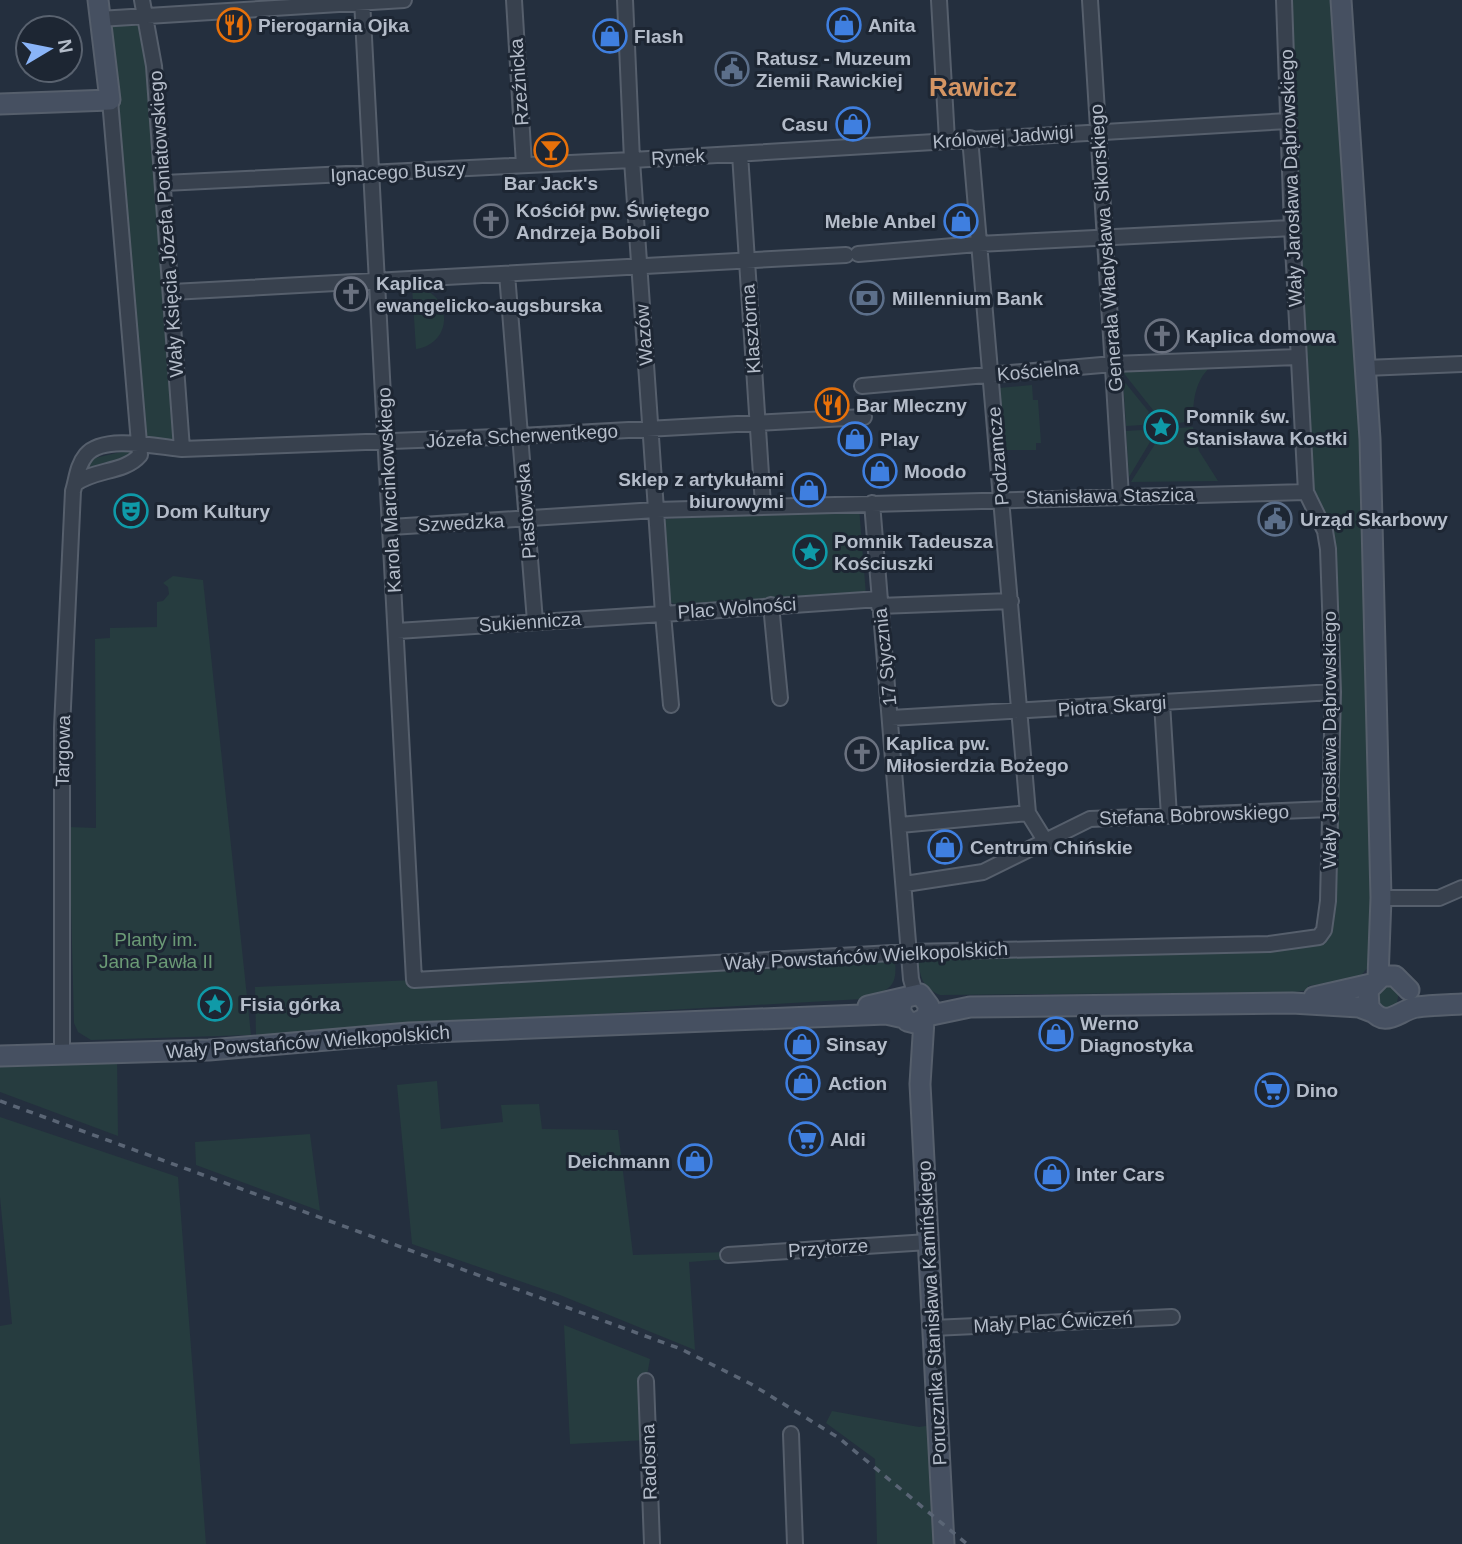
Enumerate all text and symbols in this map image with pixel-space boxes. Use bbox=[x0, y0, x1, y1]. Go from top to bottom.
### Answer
restaurant icon: Pierogarnia Ojka bbox=[215, 6, 253, 44]
shop icon: Anita bbox=[825, 6, 863, 44]
north arrow bbox=[14, 14, 84, 84]
place label: Pierogarnia Ojka bbox=[258, 15, 409, 36]
place label: Anita bbox=[868, 15, 916, 36]
shop icon: Flash bbox=[591, 17, 629, 55]
place label: Flash bbox=[634, 26, 684, 47]
street label: Rzeźnicka bbox=[505, 37, 533, 126]
text: N bbox=[54, 38, 77, 55]
place label: Ratusz - Muzeum Ziemii Rawickiej bbox=[756, 48, 911, 91]
street label: Wały Jarosława Dąbrowskiego bbox=[1276, 49, 1306, 307]
public building icon: Ratusz - Muzeum Ziemii Rawickiej bbox=[713, 50, 751, 88]
street label: Wały Księcia Józefa Poniatowskiego bbox=[145, 70, 187, 378]
district label: Rawicz bbox=[929, 72, 1017, 102]
street label: Generała Władysława Sikorskiego bbox=[1085, 103, 1127, 393]
shop icon: Casu bbox=[834, 105, 872, 143]
place label: Casu bbox=[782, 114, 828, 135]
street label: Królowej Jadwigi bbox=[932, 122, 1074, 152]
bar icon: Bar Jack's bbox=[532, 131, 570, 169]
street label: Rynek bbox=[651, 145, 706, 169]
street label: Ignacego Buszy bbox=[330, 158, 467, 186]
place label: Bar Jack's bbox=[504, 173, 598, 194]
place label: Kościół pw. Świętego Andrzeja Boboli bbox=[516, 200, 710, 243]
church icon: Kościół pw. Świętego Andrzeja Boboli bbox=[472, 202, 510, 240]
shop icon: Meble Anbel bbox=[942, 202, 980, 240]
place label: Meble Anbel bbox=[825, 211, 936, 232]
place label: Kaplica ewangelicko-augsburska bbox=[376, 273, 602, 316]
church icon: Kaplica ewangelicko-augsburska bbox=[332, 275, 370, 313]
bank icon: Millennium Bank bbox=[848, 279, 886, 317]
street label: Klasztorna bbox=[737, 283, 765, 375]
place label: Millennium Bank bbox=[892, 288, 1043, 309]
street label: Wazów bbox=[631, 303, 657, 366]
church icon: Kaplica domowa bbox=[1143, 317, 1181, 355]
place label: Kaplica domowa bbox=[1186, 326, 1336, 347]
street label: Kościelna bbox=[996, 357, 1080, 385]
restaurant icon: Bar Mleczny bbox=[813, 386, 851, 424]
street label: Karola Marcinkowskiego bbox=[373, 387, 405, 593]
place label: Bar Mleczny bbox=[856, 395, 967, 416]
street label: Podzamcze bbox=[983, 406, 1013, 506]
place label: Pomnik św. Stanisława Kostki bbox=[1186, 406, 1348, 449]
place icon: Pomnik św. Stanisława Kostki bbox=[1142, 408, 1180, 446]
street label: Józefa Scherwentkego bbox=[425, 420, 619, 452]
shop icon: Play bbox=[836, 420, 874, 458]
place label: Play bbox=[880, 429, 920, 450]
shop icon: Moodo bbox=[861, 452, 899, 490]
place label: Moodo bbox=[904, 461, 966, 482]
street label: Piastowska bbox=[512, 462, 540, 560]
place label: Sklep z artykułami biurowymi bbox=[618, 469, 784, 512]
shop icon: Sklep z artykułami biurowymi bbox=[790, 471, 828, 509]
street label: Stanisława Staszica bbox=[1025, 484, 1195, 508]
theatre icon: Dom Kultury bbox=[112, 492, 150, 530]
public building icon: Urząd Skarbowy bbox=[1256, 500, 1294, 538]
place label: Dom Kultury bbox=[156, 501, 270, 522]
place label: Urząd Skarbowy bbox=[1300, 509, 1448, 530]
street label: Szwedzka bbox=[417, 510, 505, 536]
place label: Pomnik Tadeusza Kościuszki bbox=[834, 531, 994, 574]
place icon: Pomnik Tadeusza Kościuszki bbox=[791, 533, 829, 571]
street label: Plac Wolności bbox=[677, 593, 797, 623]
street label: 17 Stycznia bbox=[869, 607, 901, 707]
street label: Sukiennicza bbox=[478, 608, 582, 636]
street label: Wały Jarosława Dąbrowskiego bbox=[1319, 611, 1340, 869]
street label: Piotra Skargi bbox=[1057, 692, 1167, 720]
street label: Targowa bbox=[52, 714, 74, 787]
place label: Kaplica pw. Miłosierdzia Bożego bbox=[886, 733, 1069, 776]
church icon: Kaplica pw. Miłosierdzia Bożego bbox=[843, 735, 881, 773]
street label: Stefana Bobrowskiego bbox=[1099, 801, 1289, 829]
shop icon: Centrum Chińskie bbox=[926, 828, 964, 866]
place label: Centrum Chińskie bbox=[970, 837, 1133, 858]
park label: Planty im. Jana Pawła II bbox=[99, 929, 213, 972]
street label: Wały Powstańców Wielkopolskich bbox=[723, 938, 1009, 974]
place icon: Fisia górka bbox=[196, 985, 234, 1023]
place label: Fisia górka bbox=[240, 994, 341, 1015]
place label: Werno Diagnostyka bbox=[1080, 1013, 1193, 1056]
shop icon: Werno Diagnostyka bbox=[1037, 1015, 1075, 1053]
street label: Wały Powstańców Wielkopolskich bbox=[165, 1022, 451, 1062]
shop icon: Sinsay bbox=[783, 1025, 821, 1063]
place label: Sinsay bbox=[826, 1034, 888, 1055]
shop icon: Action bbox=[784, 1064, 822, 1102]
supermarket icon: Dino bbox=[1253, 1071, 1291, 1109]
place label: Action bbox=[828, 1073, 887, 1094]
place label: Dino bbox=[1296, 1080, 1338, 1101]
supermarket icon: Aldi bbox=[787, 1120, 825, 1158]
place label: Aldi bbox=[830, 1129, 866, 1150]
shop icon: Deichmann bbox=[676, 1142, 714, 1180]
place label: Deichmann bbox=[568, 1151, 670, 1172]
shop icon: Inter Cars bbox=[1033, 1155, 1071, 1193]
street label: Porucznika Stanisława Kamińskiego bbox=[914, 1160, 950, 1466]
place label: Inter Cars bbox=[1076, 1164, 1165, 1185]
street label: Przytorze bbox=[787, 1235, 869, 1261]
street label: Mały Plac Ćwiczeń bbox=[973, 1307, 1133, 1337]
street label: Radosna bbox=[637, 1423, 661, 1500]

